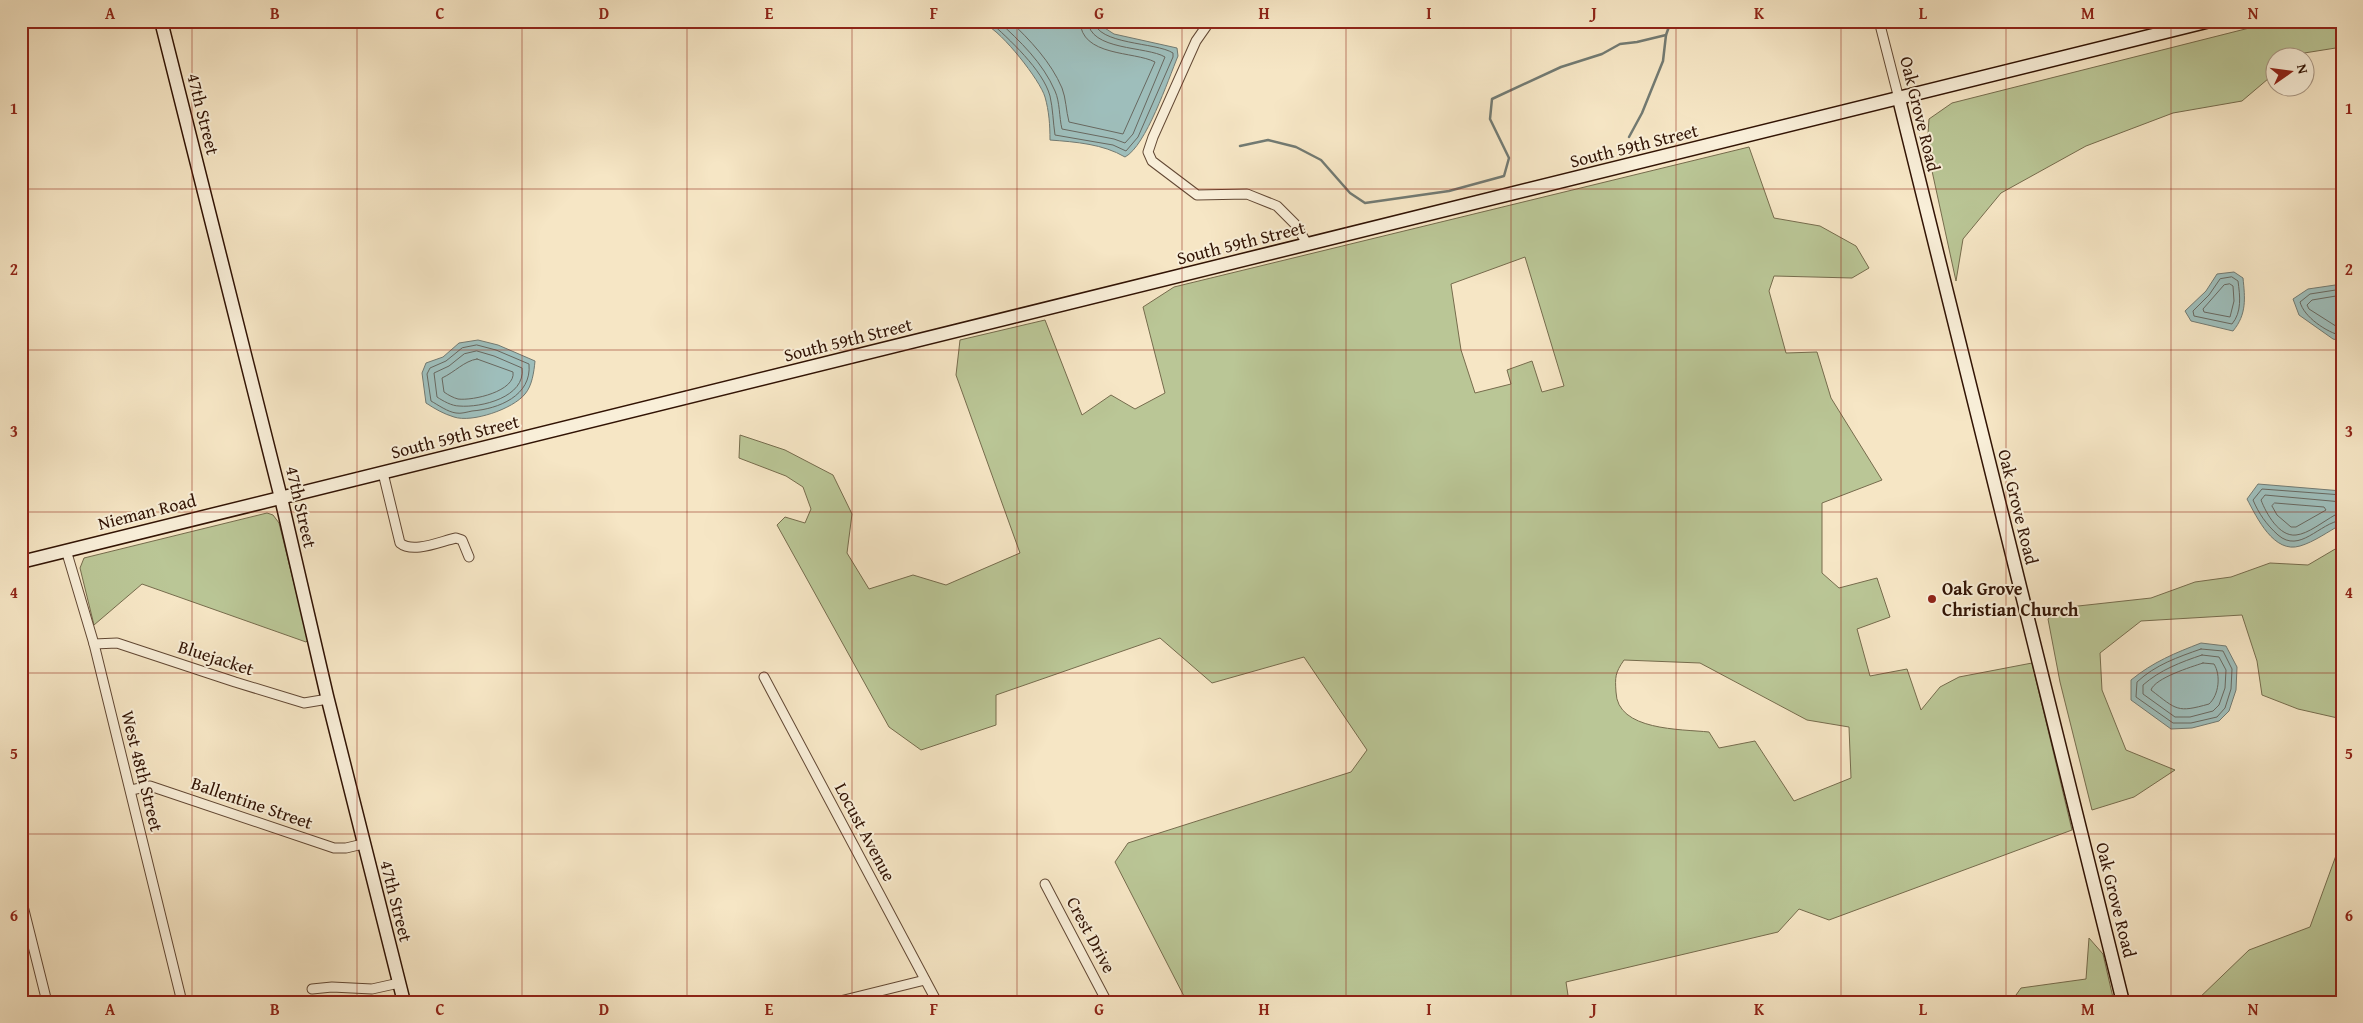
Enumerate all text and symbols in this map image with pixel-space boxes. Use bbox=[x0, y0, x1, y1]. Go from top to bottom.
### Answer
text: A bbox=[105, 1, 116, 25]
text: B bbox=[270, 1, 280, 25]
text: C bbox=[435, 1, 445, 25]
text: D bbox=[599, 1, 609, 25]
text: E bbox=[765, 1, 774, 25]
text: F bbox=[930, 1, 938, 25]
text: G bbox=[1094, 1, 1104, 25]
text: H bbox=[1258, 1, 1270, 25]
text: I bbox=[1426, 1, 1432, 25]
text: J bbox=[1588, 1, 1597, 25]
text: K bbox=[1754, 1, 1765, 25]
text: L bbox=[1919, 1, 1928, 25]
text: M bbox=[2081, 1, 2095, 25]
text: N bbox=[2248, 1, 2259, 25]
north arrow bbox=[2266, 48, 2316, 98]
street label: Oak Grove Road bbox=[1893, 53, 1948, 175]
text: N bbox=[2292, 62, 2314, 76]
street label: 47th Street bbox=[180, 70, 227, 158]
text: 1 bbox=[10, 96, 18, 120]
text: 1 bbox=[2345, 96, 2353, 120]
street label: South 59th Street bbox=[1567, 116, 1702, 175]
street label: South 59th Street bbox=[1174, 213, 1309, 272]
text: 2 bbox=[10, 257, 18, 281]
text: 2 bbox=[2345, 257, 2353, 281]
street label: South 59th Street bbox=[781, 310, 916, 369]
street label: South 59th Street bbox=[388, 407, 523, 466]
text: 3 bbox=[10, 419, 18, 443]
text: 3 bbox=[2345, 419, 2353, 443]
street label: Oak Grove Road bbox=[1991, 446, 2046, 568]
street label: 47th Street bbox=[279, 463, 324, 551]
street label: Nieman Road bbox=[95, 486, 199, 537]
place label: Oak Grove Christian Church bbox=[1942, 575, 2079, 623]
text: 4 bbox=[10, 580, 18, 604]
text: 4 bbox=[2345, 580, 2353, 604]
marker: Oak Grove Christian Church bbox=[1926, 593, 1938, 605]
street label: Bluejacket bbox=[175, 633, 258, 683]
street label: West 48th Street bbox=[114, 708, 171, 835]
text: 5 bbox=[10, 741, 18, 765]
text: 5 bbox=[2345, 741, 2353, 765]
street label: Ballentine Street bbox=[188, 769, 317, 836]
street label: Locust Avenue bbox=[828, 778, 903, 886]
street label: Oak Grove Road bbox=[2089, 839, 2144, 961]
street label: 47th Street bbox=[373, 857, 420, 945]
street label: Crest Drive bbox=[1060, 892, 1123, 978]
text: 6 bbox=[10, 903, 18, 927]
text: 6 bbox=[2345, 903, 2353, 927]
text: A bbox=[105, 997, 116, 1021]
text: B bbox=[270, 997, 280, 1021]
text: C bbox=[435, 997, 445, 1021]
text: D bbox=[599, 997, 609, 1021]
text: E bbox=[765, 997, 774, 1021]
text: F bbox=[930, 997, 938, 1021]
text: G bbox=[1094, 997, 1104, 1021]
text: H bbox=[1258, 997, 1270, 1021]
text: I bbox=[1426, 997, 1432, 1021]
text: J bbox=[1588, 997, 1597, 1021]
text: K bbox=[1754, 997, 1765, 1021]
text: L bbox=[1919, 997, 1928, 1021]
text: M bbox=[2081, 997, 2095, 1021]
text: N bbox=[2248, 997, 2259, 1021]

